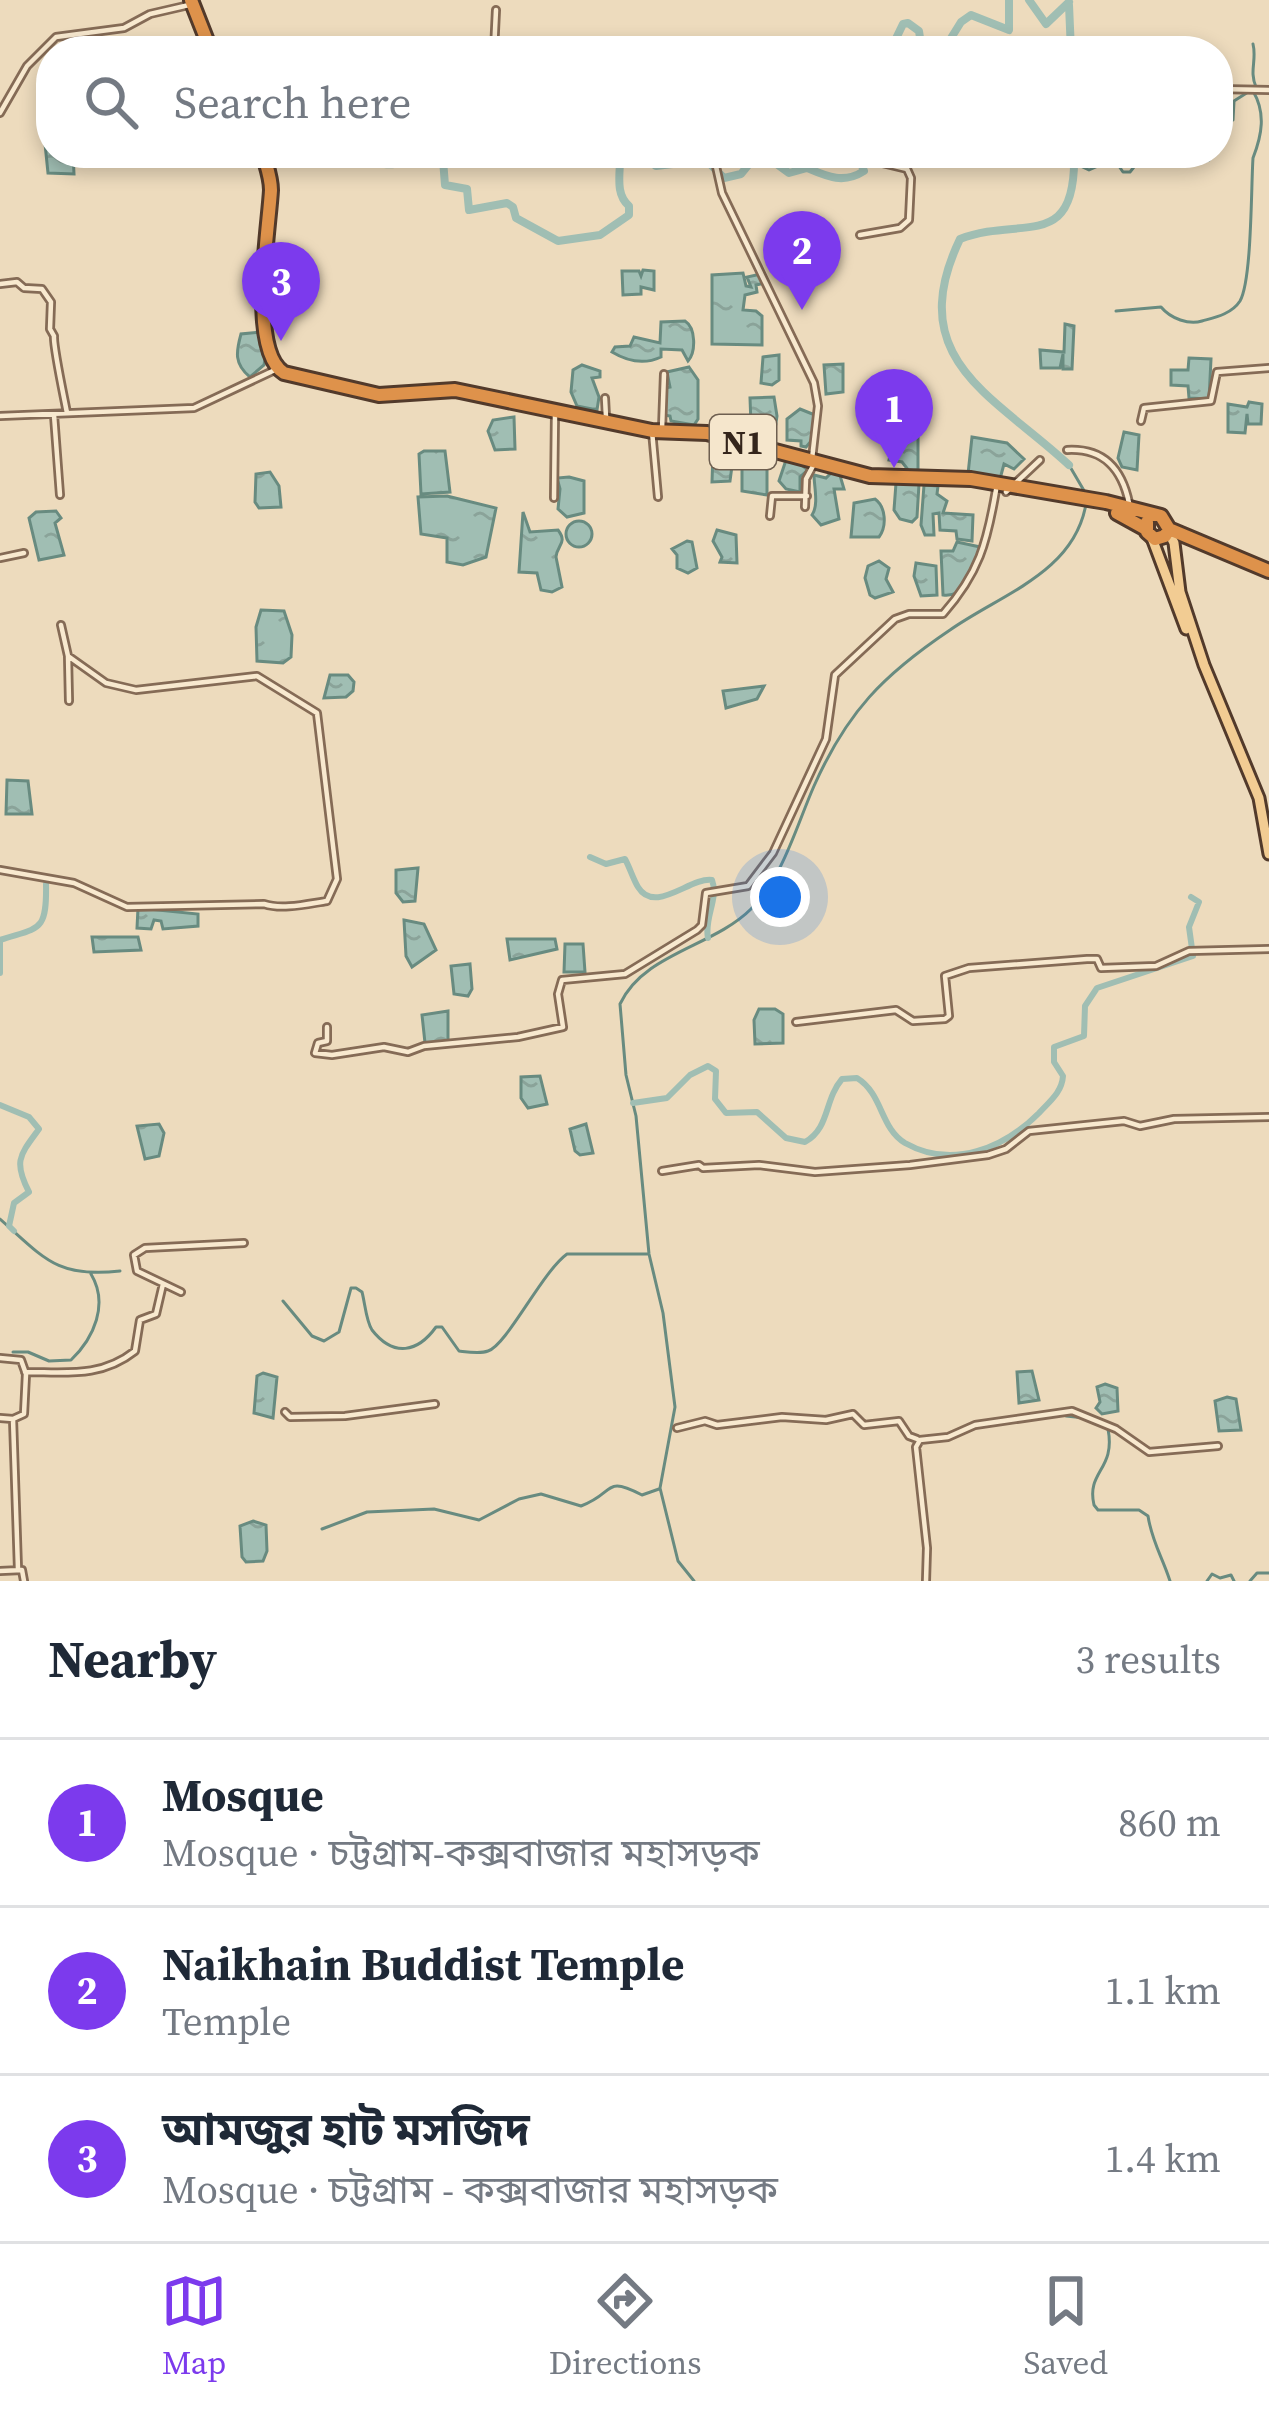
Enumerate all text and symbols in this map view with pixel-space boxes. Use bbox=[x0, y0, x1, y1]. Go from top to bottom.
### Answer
search box bbox=[36, 36, 1233, 168]
icon: search bbox=[78, 69, 144, 135]
text: Search here bbox=[174, 71, 411, 133]
pin: 2 bbox=[763, 211, 841, 310]
pin: 3 bbox=[242, 242, 320, 341]
pin: 1 bbox=[855, 369, 933, 468]
road number: N1 bbox=[710, 415, 776, 469]
your location bbox=[750, 867, 810, 927]
text: Nearby bbox=[48, 1624, 217, 1694]
text: 3 results bbox=[1076, 1633, 1221, 1686]
text: Mosque bbox=[162, 1764, 324, 1826]
text: 1 bbox=[76, 1796, 98, 1849]
text: 860 m bbox=[1118, 1796, 1221, 1849]
text: Mosque · চট্টগ্রাম-কক্সবাজার মহাসড়ক bbox=[162, 1826, 760, 1879]
text: Naikhain Buddist Temple bbox=[162, 1933, 684, 1995]
text: 2 bbox=[76, 1964, 98, 2017]
text: 1.1 km bbox=[1105, 1964, 1221, 2017]
text: Temple bbox=[162, 1995, 291, 2048]
text: আমজুর হাট মসজিদ bbox=[162, 2098, 530, 2160]
text: 3 bbox=[76, 2132, 98, 2185]
text: 1.4 km bbox=[1105, 2132, 1221, 2185]
text: Mosque · চট্টগ্রাম - কক্সবাজার মহাসড়ক bbox=[162, 2163, 778, 2216]
tab: Map bbox=[161, 2268, 227, 2385]
tab: Directions bbox=[549, 2268, 702, 2385]
tab: Saved bbox=[1023, 2268, 1108, 2385]

